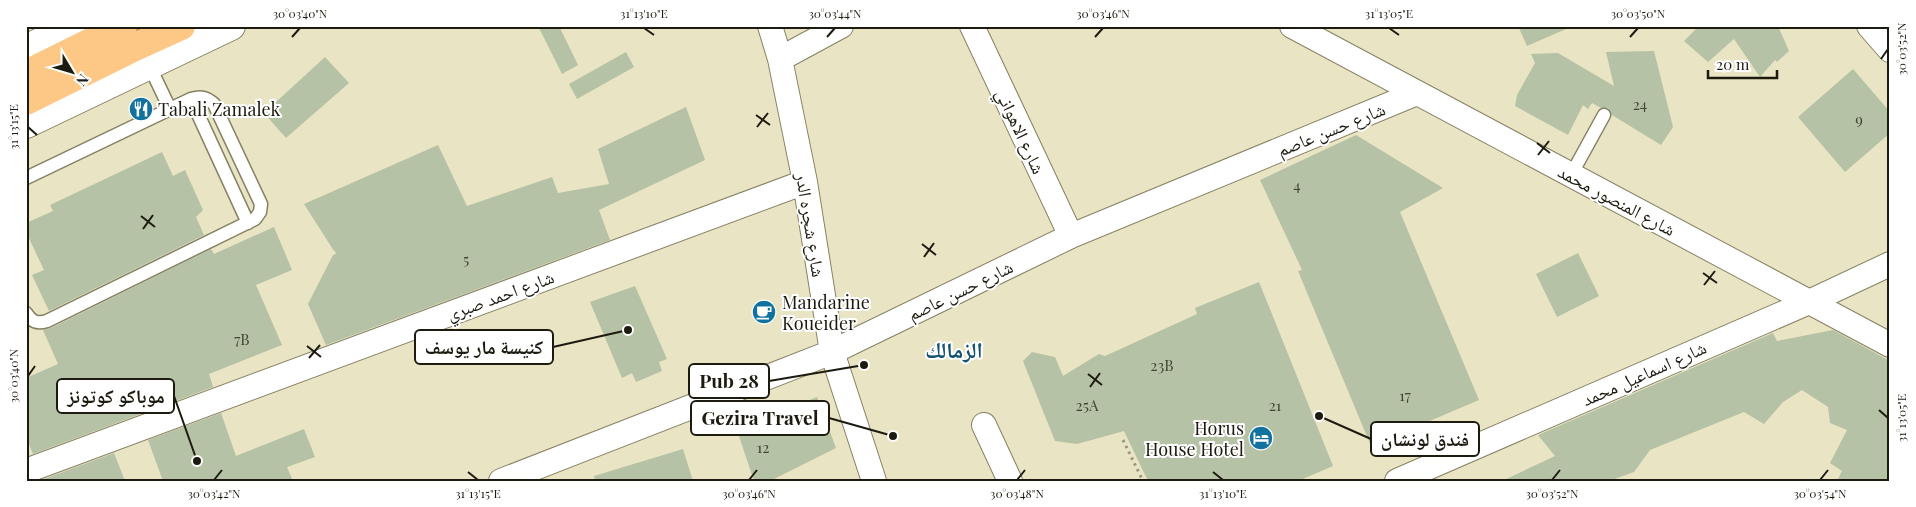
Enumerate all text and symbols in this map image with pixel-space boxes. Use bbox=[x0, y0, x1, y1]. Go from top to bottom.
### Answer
text: 30°03'40"N bbox=[273, 5, 328, 21]
text: 31°13'10"E bbox=[620, 5, 668, 21]
text: 30°03'44"N bbox=[808, 5, 862, 21]
text: 30°03'46"N bbox=[1076, 5, 1130, 21]
text: 31°13'05"E bbox=[1365, 5, 1413, 21]
text: 30°03'50"N bbox=[1611, 5, 1666, 21]
text: 30°03'52"N bbox=[1893, 22, 1909, 76]
north arrow bbox=[48, 48, 98, 98]
scale bar bbox=[1708, 48, 1777, 80]
text: 20 m bbox=[1716, 54, 1750, 74]
text: N bbox=[72, 70, 93, 90]
street label: شارع الاهواني bbox=[988, 84, 1051, 179]
house number: 24 bbox=[1633, 94, 1647, 114]
restaurant icon: Tabali Zamalek bbox=[128, 96, 154, 122]
street label: شارع حسن عاصم bbox=[1273, 96, 1389, 162]
place label: Tabali Zamalek bbox=[158, 97, 281, 121]
text: 31°13'15"E bbox=[5, 104, 21, 150]
house number: 9 bbox=[1855, 109, 1863, 129]
street label: شارع المنصور محمد bbox=[1554, 159, 1680, 241]
street label: شارع شجره الدر bbox=[791, 170, 831, 279]
house number: 4 bbox=[1293, 175, 1301, 195]
house number: 5 bbox=[463, 249, 469, 269]
street label: شارع حسن عاصم bbox=[903, 254, 1017, 327]
street label: شارع احمد صبري bbox=[443, 264, 558, 329]
place label: Mandarine Koueider bbox=[782, 290, 870, 335]
cafe icon: Mandarine Koueider bbox=[751, 299, 777, 325]
house number: 7B bbox=[234, 329, 250, 349]
callout: كنيسة مار يوسف bbox=[415, 330, 553, 364]
text: كنيسة مار يوسف bbox=[425, 333, 544, 359]
district label: الزمالك bbox=[925, 334, 983, 364]
street label: شارع اسماعيل محمد bbox=[1578, 335, 1710, 411]
text: 30°03'40"N bbox=[5, 348, 21, 403]
house number: 23B bbox=[1150, 355, 1174, 375]
callout: Pub 28 bbox=[689, 364, 769, 398]
text: Pub 28 bbox=[699, 367, 759, 393]
callout: موباكو كوتونز bbox=[57, 379, 174, 413]
text: موباكو كوتونز bbox=[66, 382, 165, 408]
house number: 17 bbox=[1399, 385, 1411, 405]
text: 31°13'05"E bbox=[1893, 394, 1909, 442]
house number: 25A bbox=[1076, 395, 1099, 415]
house number: 21 bbox=[1269, 395, 1282, 415]
callout: Gezira Travel bbox=[691, 401, 829, 435]
text: Gezira Travel bbox=[701, 404, 819, 430]
place label: Horus House Hotel bbox=[1145, 416, 1244, 461]
callout: فندق لونشان bbox=[1371, 422, 1479, 456]
hotel icon: Horus House Hotel bbox=[1248, 425, 1274, 451]
text: فندق لونشان bbox=[1381, 425, 1469, 451]
house number: 12 bbox=[757, 437, 769, 457]
text: 30°03'42"N bbox=[187, 485, 241, 501]
text: 31°13'15"E bbox=[455, 485, 501, 501]
text: 30°03'46"N bbox=[722, 485, 776, 501]
text: 30°03'48"N bbox=[990, 485, 1044, 501]
text: 31°13'10"E bbox=[1199, 485, 1247, 501]
text: 30°03'52"N bbox=[1525, 485, 1579, 501]
text: 30°03'54"N bbox=[1793, 485, 1847, 501]

